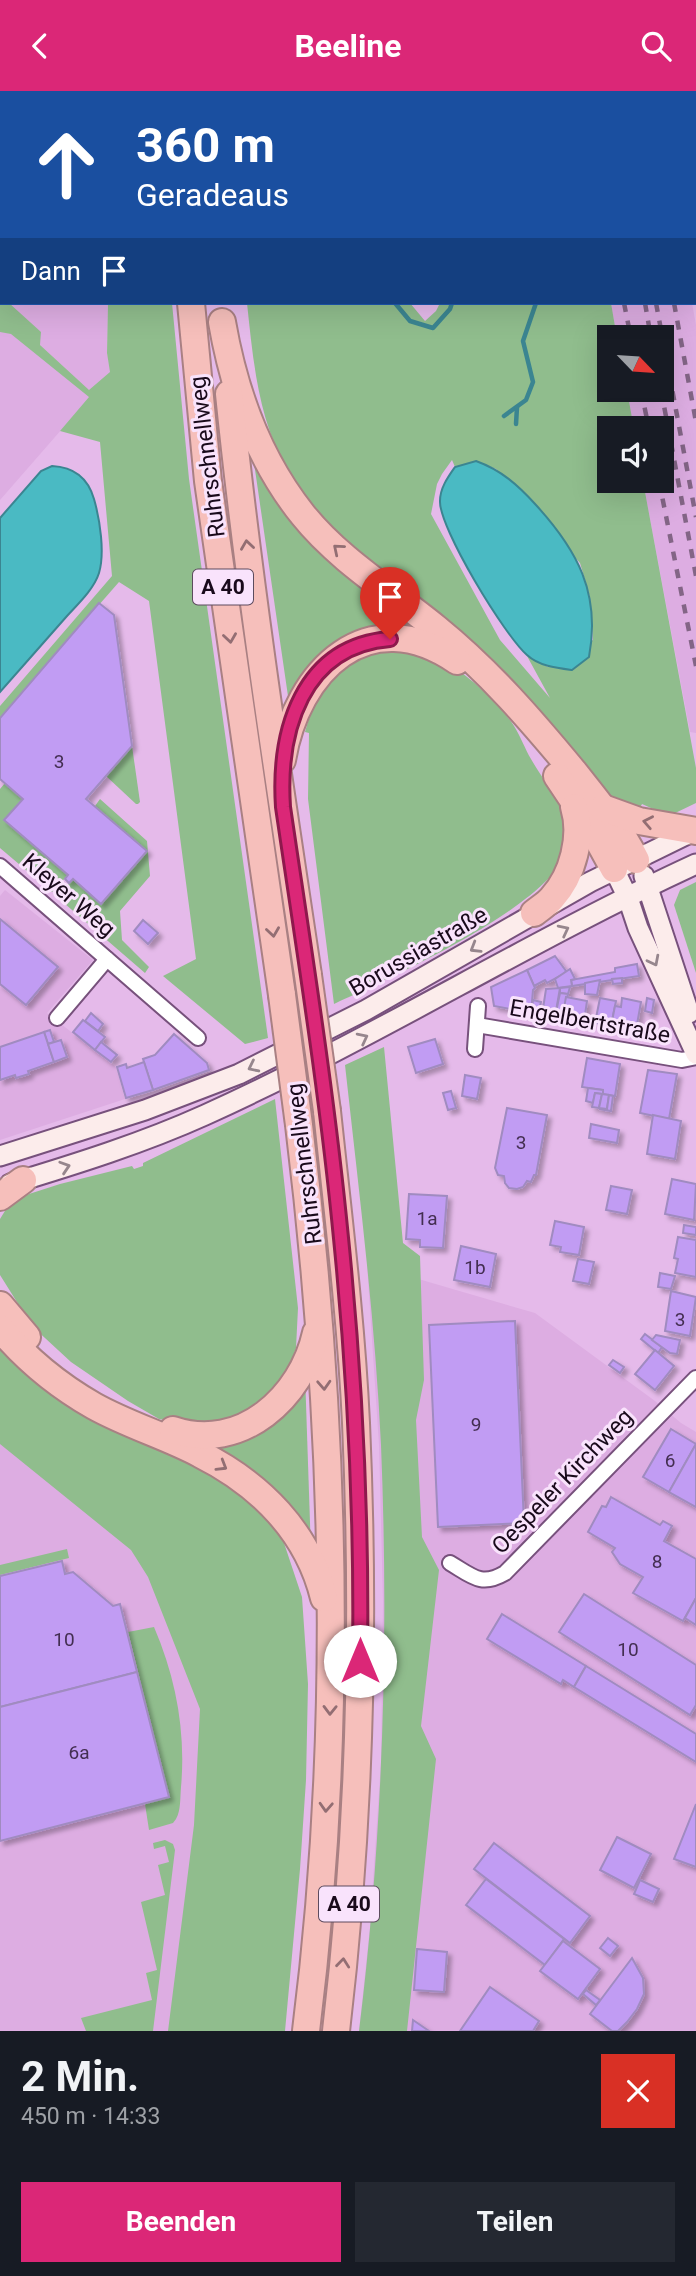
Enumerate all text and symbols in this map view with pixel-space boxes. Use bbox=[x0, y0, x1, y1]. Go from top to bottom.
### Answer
icon: back bbox=[21, 27, 59, 65]
text: Beeline bbox=[294, 27, 402, 65]
icon: search bbox=[637, 27, 675, 65]
text: 360 m bbox=[136, 117, 275, 174]
icon: ahead bbox=[21, 119, 112, 210]
text: Geradeaus bbox=[136, 176, 289, 214]
icon: arrive bbox=[95, 252, 133, 290]
text: Dann bbox=[21, 256, 81, 286]
north arrow bbox=[597, 325, 674, 403]
map controls bbox=[597, 325, 674, 493]
street label: Ruhrschnellweg bbox=[184, 375, 231, 539]
button: sound bbox=[597, 416, 674, 493]
one-way arrow bbox=[239, 539, 254, 551]
one-way arrow bbox=[333, 545, 345, 558]
pin bbox=[360, 567, 420, 639]
road number: A 40 bbox=[193, 569, 253, 605]
icon: arrive bbox=[371, 578, 409, 616]
one-way arrow bbox=[222, 632, 237, 644]
house number: 3 bbox=[54, 750, 64, 773]
one-way arrow bbox=[642, 815, 654, 830]
street label: Kleyer Weg bbox=[17, 848, 120, 943]
street label: Borussiastraße bbox=[344, 901, 492, 1002]
one-way arrow bbox=[557, 925, 569, 939]
one-way arrow bbox=[266, 926, 281, 938]
one-way arrow bbox=[470, 939, 483, 952]
one-way arrow bbox=[645, 954, 659, 966]
street label: Engelbertstraße bbox=[507, 994, 672, 1049]
one-way arrow bbox=[356, 1033, 368, 1046]
one-way arrow bbox=[248, 1058, 260, 1072]
street label: Ruhrschnellweg bbox=[281, 1082, 328, 1246]
house number: 3 bbox=[516, 1131, 526, 1154]
one-way arrow bbox=[59, 1160, 71, 1175]
house number: 1a bbox=[416, 1207, 438, 1230]
house number: 1b bbox=[464, 1256, 486, 1279]
house number: 3 bbox=[675, 1308, 685, 1331]
one-way arrow bbox=[316, 1380, 331, 1391]
street label: Oespeler Kirchweg bbox=[486, 1403, 638, 1559]
house number: 9 bbox=[471, 1413, 481, 1436]
house number: 6 bbox=[665, 1449, 675, 1472]
one-way arrow bbox=[215, 1458, 228, 1471]
house number: 8 bbox=[652, 1550, 662, 1573]
position arrow bbox=[323, 1624, 397, 1698]
house number: 10 bbox=[53, 1628, 75, 1651]
house number: 10 bbox=[617, 1638, 639, 1661]
one-way arrow bbox=[322, 1705, 338, 1715]
house number: 6a bbox=[68, 1741, 90, 1764]
one-way arrow bbox=[318, 1802, 333, 1813]
road number: A 40 bbox=[319, 1887, 379, 1921]
one-way arrow bbox=[336, 1957, 351, 1969]
text: 2 Min. bbox=[21, 2052, 139, 2101]
button: close bbox=[601, 2054, 675, 2128]
text: 450 m · 14:33 bbox=[21, 2103, 160, 2130]
button: Beenden bbox=[21, 2182, 341, 2262]
button: Teilen bbox=[355, 2182, 675, 2262]

